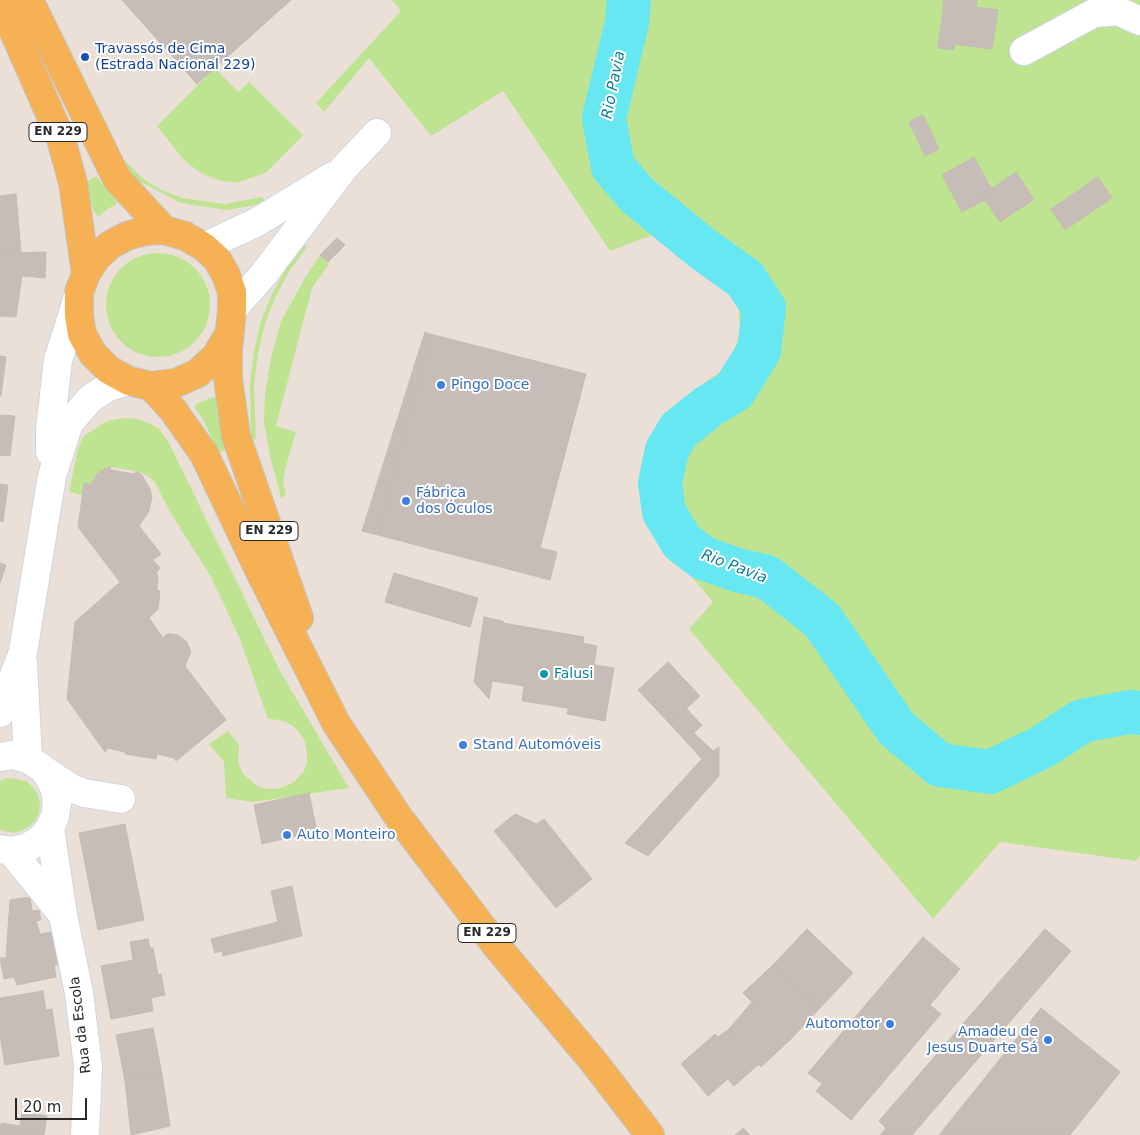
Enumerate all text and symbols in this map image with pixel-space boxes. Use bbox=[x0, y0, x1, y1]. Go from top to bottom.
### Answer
place label: Travassós de Cima (Estrada Nacional 229) bbox=[95, 41, 256, 74]
water label: Rio Pavia bbox=[599, 49, 629, 121]
marker: Travassós de Cima (Estrada Nacional 229) bbox=[79, 51, 91, 63]
road number: EN 229 bbox=[29, 122, 87, 142]
place label: Pingo Doce bbox=[451, 377, 529, 393]
marker: Pingo Doce bbox=[435, 379, 447, 391]
place label: Fábrica dos Óculos bbox=[416, 485, 493, 518]
marker: Fábrica dos Óculos bbox=[400, 495, 412, 507]
road number: EN 229 bbox=[240, 522, 298, 540]
water label: Rio Pavia bbox=[699, 546, 769, 588]
place label: Falusi bbox=[554, 666, 593, 682]
marker: Falusi bbox=[538, 668, 550, 680]
place label: Stand Automóveis bbox=[473, 737, 601, 753]
marker: Stand Automóveis bbox=[457, 739, 469, 751]
place label: Auto Monteiro bbox=[297, 827, 395, 843]
marker: Auto Monteiro bbox=[281, 829, 293, 841]
road number: EN 229 bbox=[458, 924, 516, 942]
street label: Rua da Escola bbox=[67, 975, 95, 1075]
place label: Automotor bbox=[805, 1016, 880, 1032]
marker: Automotor bbox=[884, 1018, 896, 1030]
place label: Amadeu de Jesus Duarte Sá bbox=[927, 1024, 1038, 1056]
marker: Amadeu de Jesus Duarte Sá bbox=[1042, 1034, 1054, 1046]
scale bar bbox=[18, 1088, 90, 1120]
text: 20 m bbox=[23, 1098, 61, 1116]

